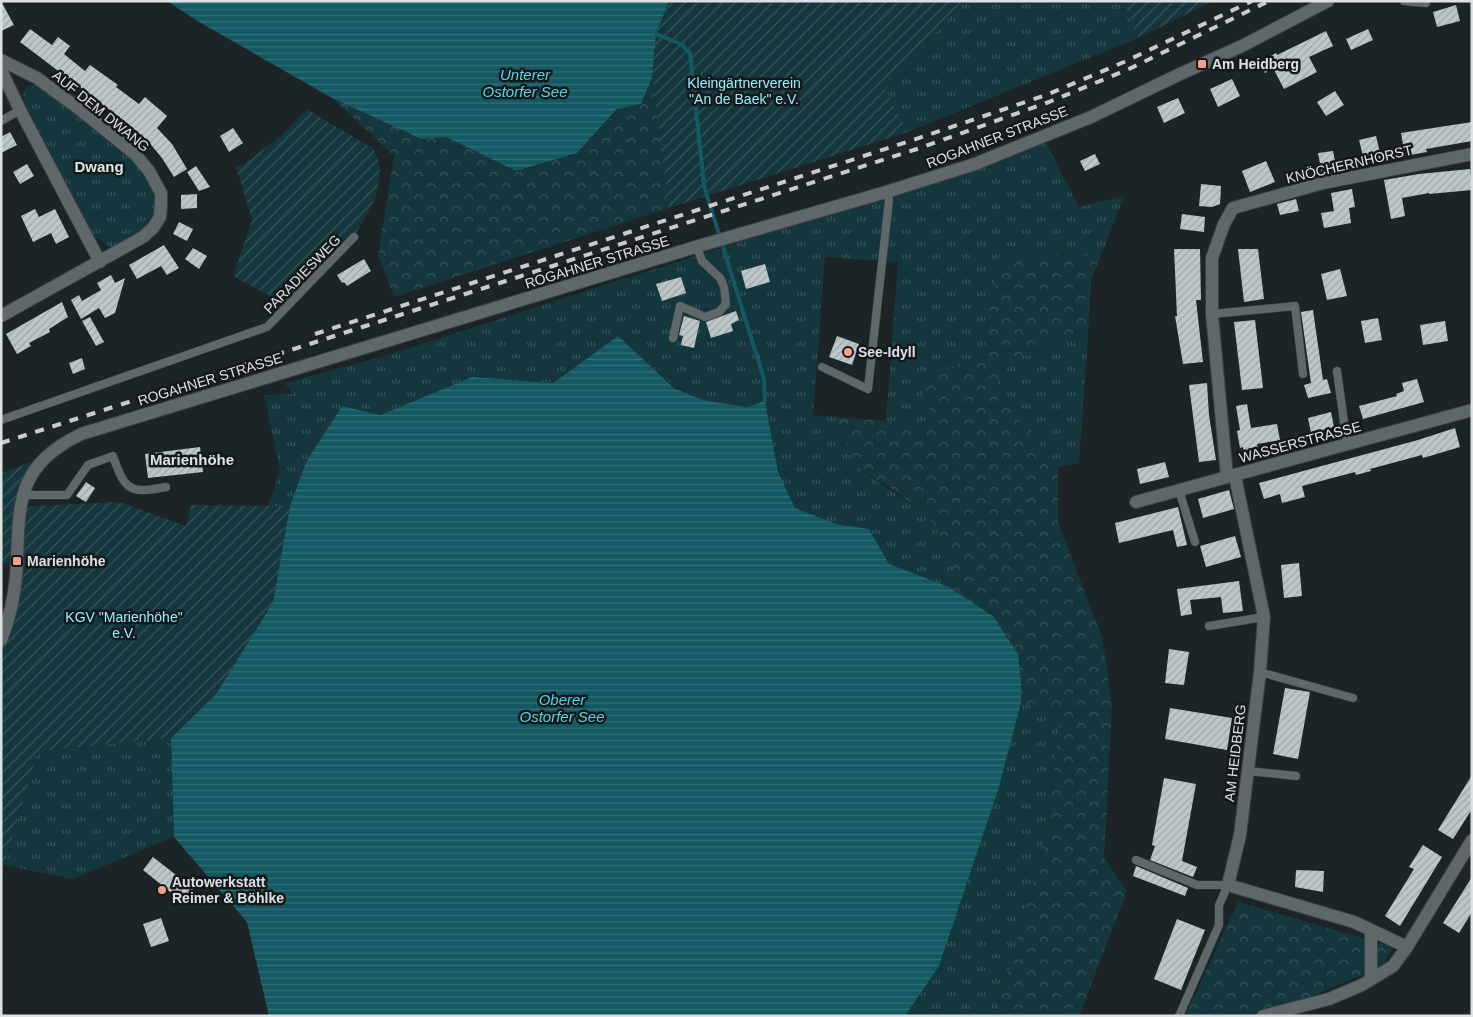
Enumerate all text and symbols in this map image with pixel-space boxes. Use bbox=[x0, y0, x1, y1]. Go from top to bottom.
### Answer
place label: Am Heidberg bbox=[1212, 56, 1299, 72]
marker: Am Heidberg bbox=[1196, 58, 1208, 70]
water label: Unterer Ostorfer See bbox=[482, 66, 568, 100]
street label: AUF DEM DWANG bbox=[49, 67, 153, 155]
park label: Kleingärtnerverein "An de Baek" e.V. bbox=[687, 75, 801, 107]
street label: ROGAHNER STRASSE bbox=[924, 103, 1070, 171]
street label: KNÖCHERNHORST bbox=[1284, 141, 1414, 186]
district label: Dwang bbox=[74, 158, 124, 175]
street label: PARADIESWEG bbox=[260, 231, 344, 317]
street label: ROGAHNER STRASSE bbox=[523, 232, 671, 292]
place label: See-Idyll bbox=[858, 344, 916, 360]
marker: See-Idyll bbox=[842, 346, 854, 358]
street label: ROGAHNER STRASSE bbox=[136, 349, 284, 409]
street label: WASSERSTRASSE bbox=[1237, 418, 1363, 466]
district label: Marienhöhe bbox=[150, 451, 234, 468]
place label: Marienhöhe bbox=[27, 553, 106, 569]
marker: Marienhöhe bbox=[11, 555, 23, 567]
park label: KGV "Marienhöhe" e.V. bbox=[65, 609, 183, 641]
water label: Oberer Ostorfer See bbox=[519, 691, 605, 725]
street label: AM HEIDBERG bbox=[1221, 703, 1249, 803]
place label: Autowerkstatt Reimer & Böhlke bbox=[172, 874, 284, 906]
marker: Autowerkstatt Reimer & Böhlke bbox=[156, 884, 168, 896]

